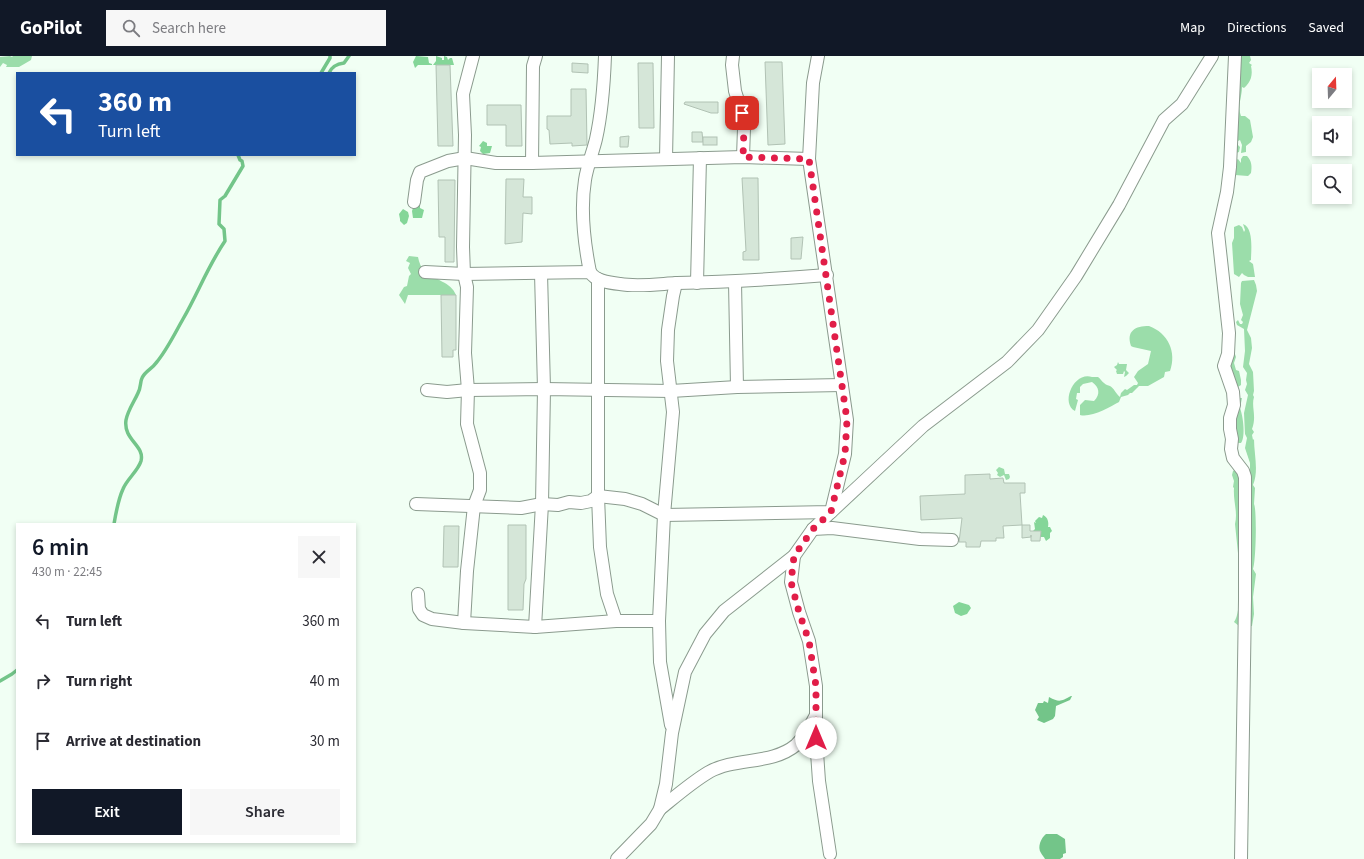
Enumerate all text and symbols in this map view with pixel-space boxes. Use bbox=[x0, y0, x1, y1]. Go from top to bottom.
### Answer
search box bbox=[106, 10, 386, 46]
text: GoPilot bbox=[20, 15, 82, 42]
icon: search bbox=[120, 17, 142, 39]
text: Search here bbox=[152, 18, 226, 39]
text: Map bbox=[1180, 18, 1205, 38]
text: Directions bbox=[1227, 18, 1286, 38]
text: Saved bbox=[1308, 18, 1344, 38]
north arrow bbox=[1312, 68, 1352, 108]
map controls bbox=[1312, 68, 1352, 204]
text: 360 m bbox=[98, 82, 172, 122]
icon: left bbox=[32, 88, 84, 140]
pin bbox=[725, 96, 759, 130]
icon: arrive bbox=[731, 102, 753, 124]
button: sound bbox=[1312, 116, 1352, 156]
text: Turn left bbox=[98, 119, 160, 144]
button: search bbox=[1312, 164, 1352, 204]
text: 6 min bbox=[32, 530, 89, 565]
button: close bbox=[298, 536, 340, 578]
text: 430 m · 22:45 bbox=[32, 563, 102, 581]
icon: left bbox=[32, 610, 54, 632]
text: Turn left bbox=[66, 611, 122, 632]
text: 360 m bbox=[302, 611, 340, 632]
icon: right bbox=[32, 670, 54, 692]
text: Turn right bbox=[66, 671, 132, 692]
text: 40 m bbox=[310, 671, 340, 692]
position arrow bbox=[795, 717, 837, 759]
icon: arrive bbox=[32, 730, 54, 752]
text: Arrive at destination bbox=[66, 731, 201, 752]
text: 30 m bbox=[310, 731, 340, 752]
button: Exit bbox=[32, 789, 182, 835]
button: Share bbox=[190, 789, 340, 835]

